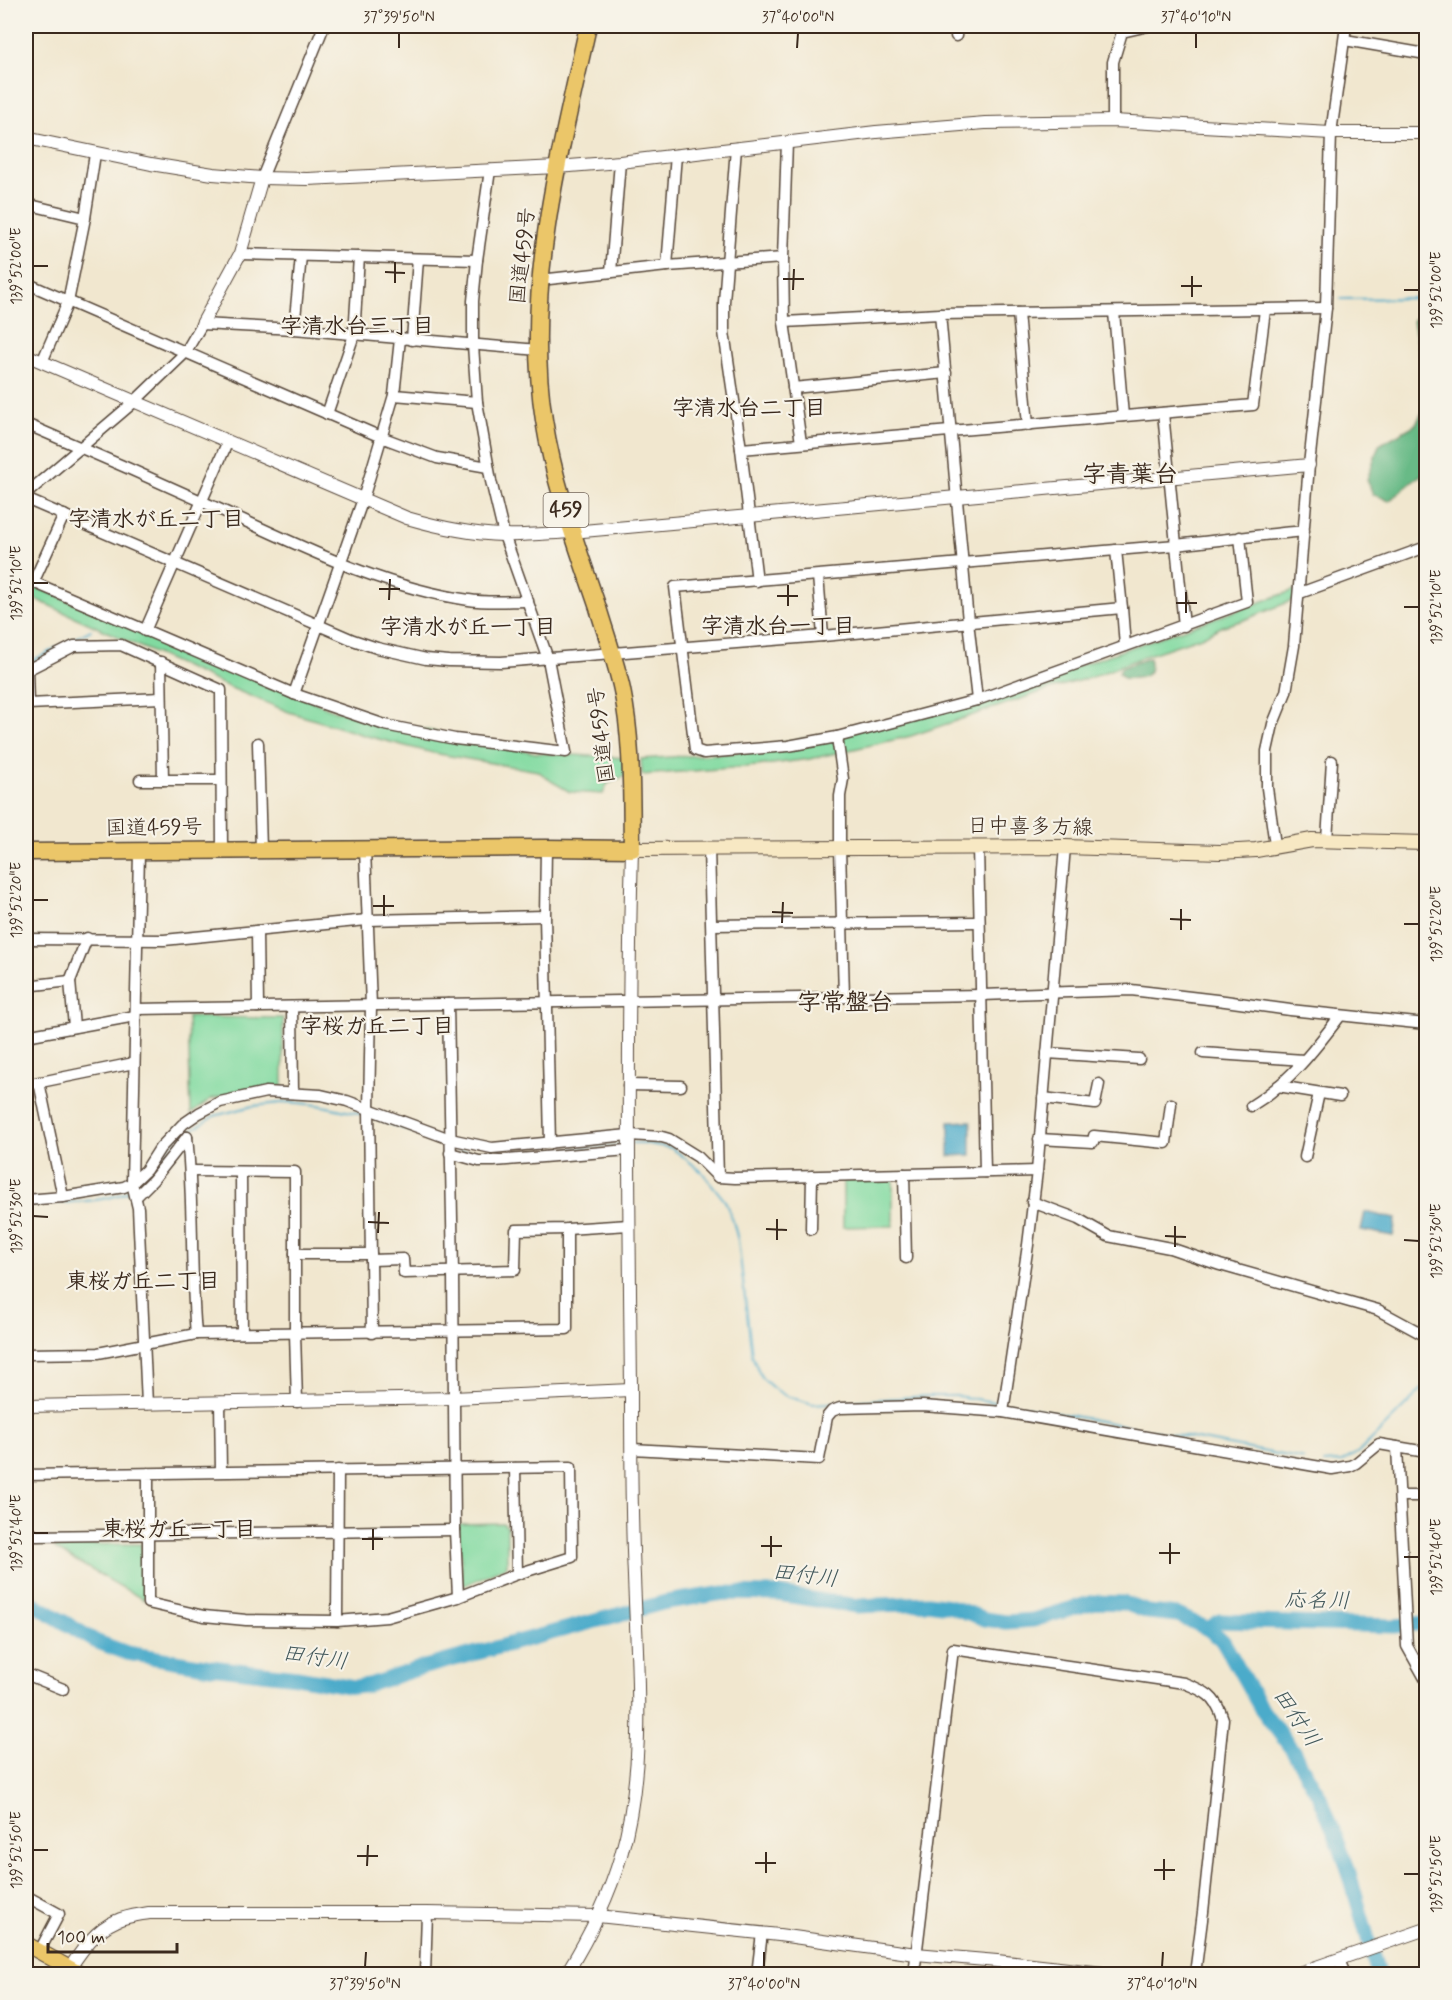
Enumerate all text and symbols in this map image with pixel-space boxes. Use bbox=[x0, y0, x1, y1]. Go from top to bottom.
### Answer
text: 37°39'50"N bbox=[363, 8, 435, 28]
text: 37°40'00"N bbox=[762, 8, 834, 28]
text: 37°40'10"N bbox=[1161, 8, 1231, 28]
street label: 国道459号 bbox=[504, 206, 542, 306]
text: 139°52'00"E bbox=[7, 227, 27, 305]
text: 139°52'00"E bbox=[1427, 251, 1447, 329]
district label: 字清水台三丁目 bbox=[280, 313, 434, 341]
district label: 字清水台二丁目 bbox=[672, 395, 826, 423]
district label: 字青葉台 bbox=[1082, 460, 1178, 491]
road number: 459 bbox=[544, 493, 588, 527]
district label: 字清水が丘二丁目 bbox=[68, 506, 244, 534]
text: 139°52'10"E bbox=[7, 545, 27, 621]
text: 139°52'10"E bbox=[1427, 569, 1447, 645]
district label: 字清水台一丁目 bbox=[701, 613, 855, 641]
district label: 字清水が丘一丁目 bbox=[380, 614, 556, 642]
street label: 国道459号 bbox=[582, 685, 622, 785]
street label: 日中喜多方線 bbox=[967, 812, 1093, 842]
street label: 国道459号 bbox=[105, 813, 203, 843]
text: 139°52'20"E bbox=[7, 862, 27, 938]
text: 139°52'20"E bbox=[1427, 886, 1447, 962]
district label: 字常盤台 bbox=[797, 988, 893, 1019]
district label: 字桜ガ丘二丁目 bbox=[300, 1013, 454, 1041]
text: 139°52'30"E bbox=[7, 1178, 27, 1254]
text: 139°52'30"E bbox=[1427, 1203, 1447, 1279]
district label: 東桜ガ丘二丁目 bbox=[66, 1268, 220, 1296]
text: 139°52'40"E bbox=[7, 1494, 27, 1572]
district label: 東桜ガ丘一丁目 bbox=[102, 1516, 256, 1544]
text: 139°52'40"E bbox=[1427, 1518, 1447, 1596]
water label: 田付川 bbox=[771, 1558, 839, 1594]
water label: 応名川 bbox=[1284, 1586, 1350, 1616]
water label: 田付川 bbox=[280, 1640, 350, 1676]
water label: 田付川 bbox=[1266, 1683, 1326, 1753]
text: 139°52'50"E bbox=[7, 1811, 27, 1889]
text: 139°52'50"E bbox=[1427, 1835, 1447, 1913]
scale bar bbox=[48, 1916, 177, 1954]
text: 100 m bbox=[57, 1926, 105, 1950]
text: 37°39'50"N bbox=[329, 1975, 401, 1995]
text: 37°40'00"N bbox=[728, 1975, 800, 1995]
text: 37°40'10"N bbox=[1127, 1975, 1197, 1995]

